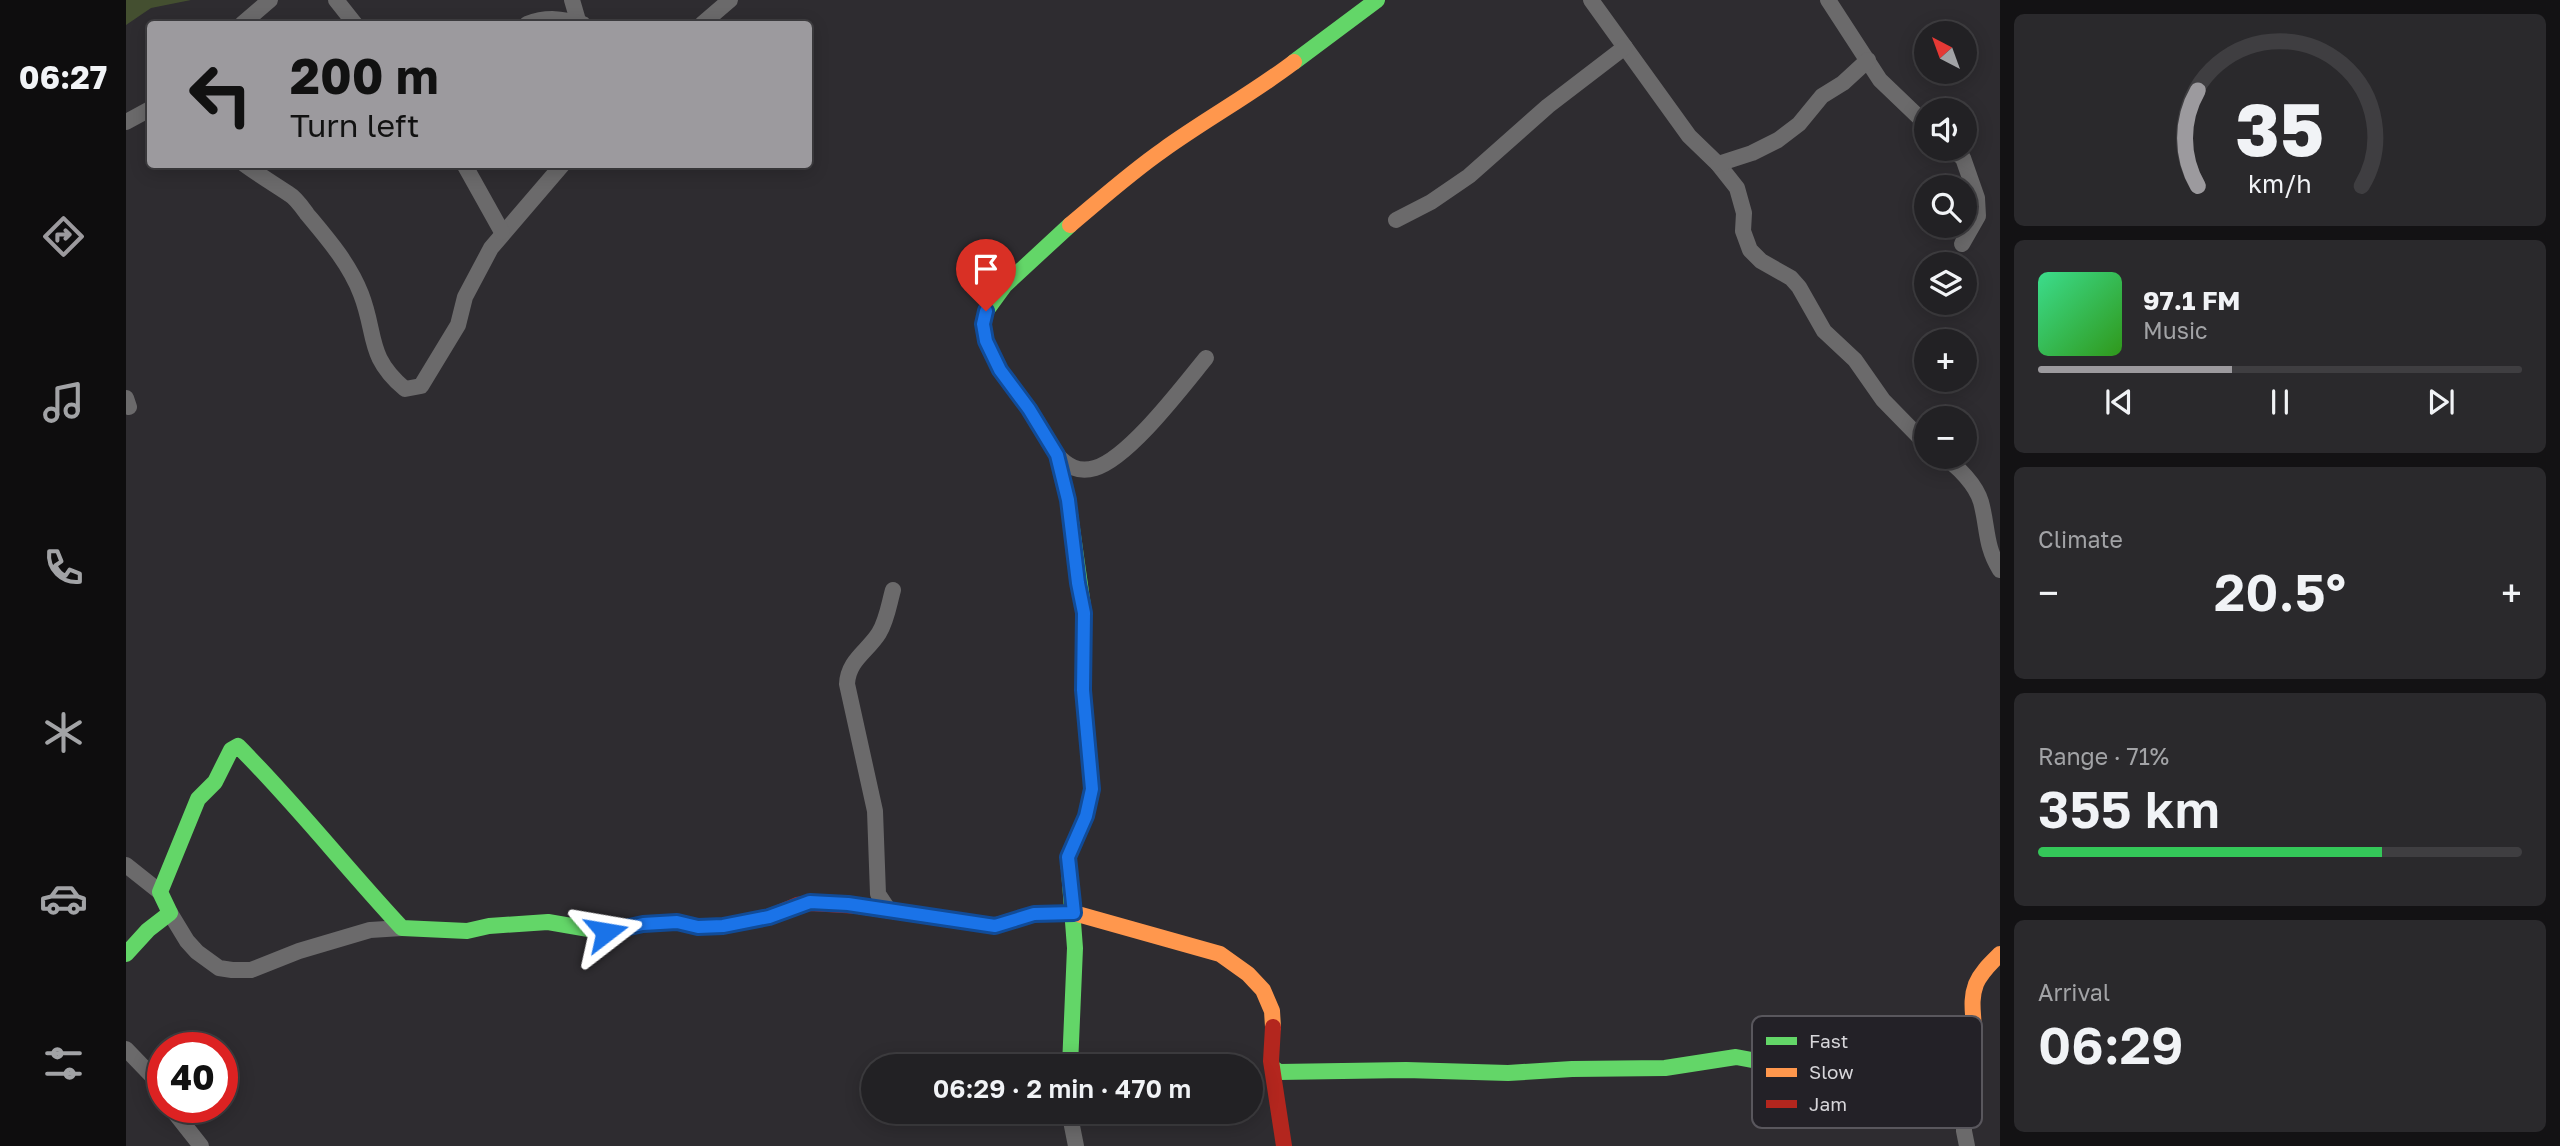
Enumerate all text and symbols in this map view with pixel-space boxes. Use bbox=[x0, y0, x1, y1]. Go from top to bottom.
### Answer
north arrow bbox=[1914, 21, 1978, 84]
map controls bbox=[1914, 21, 1977, 469]
text: 200 m bbox=[290, 46, 439, 105]
icon: left bbox=[175, 49, 266, 140]
text: 06:27 bbox=[19, 58, 107, 96]
text: 35 bbox=[2236, 86, 2324, 173]
button: sound bbox=[1914, 98, 1977, 161]
text: Turn left bbox=[290, 106, 419, 144]
text: km/h bbox=[2248, 168, 2312, 199]
button: search bbox=[1914, 175, 1977, 238]
icon: directions bbox=[39, 212, 88, 261]
pin bbox=[956, 239, 1016, 311]
icon: arrive bbox=[967, 250, 1005, 288]
button: layers bbox=[1914, 252, 1977, 315]
text: 97.1 FM bbox=[2143, 285, 2241, 316]
text: Music bbox=[2143, 316, 2208, 344]
button: + bbox=[1914, 329, 1977, 392]
icon: music bbox=[39, 378, 88, 427]
icon: previous bbox=[2100, 383, 2138, 421]
icon: pause bbox=[2261, 383, 2299, 421]
icon: next bbox=[2422, 383, 2460, 421]
button: − bbox=[1914, 406, 1977, 469]
text: Climate bbox=[2038, 525, 2123, 553]
icon: phone bbox=[39, 543, 88, 592]
text: 20.5° bbox=[2214, 560, 2346, 622]
text: − bbox=[2038, 570, 2059, 615]
text: + bbox=[2501, 570, 2522, 615]
icon: climate bbox=[39, 708, 88, 757]
text: Range · 71% bbox=[2038, 742, 2169, 770]
text: 355 km bbox=[2038, 777, 2220, 839]
icon: car bbox=[39, 874, 88, 923]
position arrow bbox=[569, 895, 643, 969]
text: Arrival bbox=[2038, 978, 2110, 1006]
text: 06:29 bbox=[2038, 1013, 2183, 1075]
legend bbox=[1752, 1016, 1982, 1128]
text: Fast bbox=[1809, 1029, 1848, 1052]
speed limit sign: 40 bbox=[147, 1032, 238, 1123]
icon: filters bbox=[39, 1039, 88, 1088]
text: Slow bbox=[1809, 1060, 1854, 1083]
text: 06:29 · 2 min · 470 m bbox=[933, 1073, 1191, 1104]
text: Jam bbox=[1809, 1092, 1847, 1115]

